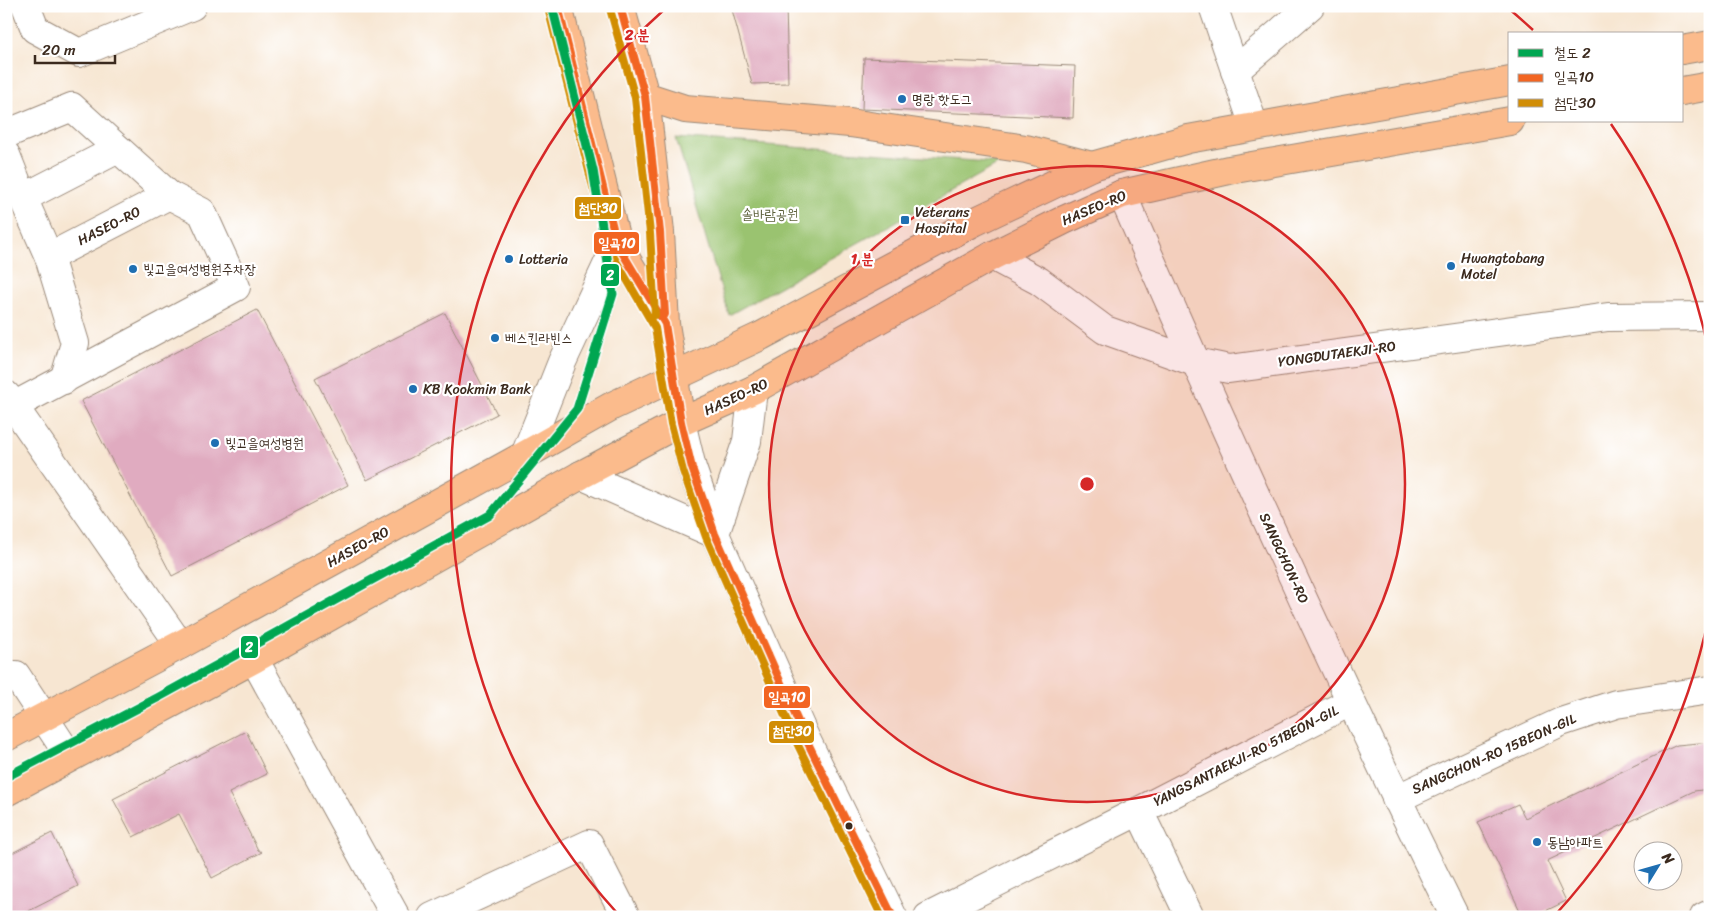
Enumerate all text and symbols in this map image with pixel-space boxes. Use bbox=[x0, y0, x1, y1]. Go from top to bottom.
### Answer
text: 2 분 bbox=[624, 22, 649, 48]
scale bar bbox=[35, 32, 115, 64]
legend bbox=[1508, 32, 1684, 122]
text: 20 m bbox=[42, 37, 76, 63]
text: 철도 2 bbox=[1554, 40, 1591, 66]
text: 일곡10 bbox=[1554, 64, 1594, 90]
place label: 명랑 핫도그 bbox=[912, 87, 972, 112]
text: 첨단30 bbox=[1554, 90, 1596, 116]
marker: 명랑 핫도그 bbox=[896, 93, 908, 105]
street label: HASEO-RO bbox=[1058, 183, 1130, 233]
line badge: 첨단30 bbox=[574, 196, 622, 220]
text: 첨단30 bbox=[578, 196, 618, 221]
street label: HASEO-RO bbox=[73, 199, 145, 253]
place label: Veterans Hospital bbox=[915, 200, 970, 241]
park label: 솔바람공원 bbox=[742, 202, 798, 227]
marker: Veterans Hospital bbox=[899, 214, 911, 226]
line badge: 일곡10 bbox=[593, 231, 640, 255]
text: 일곡10 bbox=[598, 231, 636, 256]
text: 1 분 bbox=[851, 246, 873, 272]
place label: Hwangtobang Motel bbox=[1461, 246, 1545, 287]
place label: Lotteria bbox=[519, 247, 568, 272]
marker: Lotteria bbox=[503, 253, 515, 265]
place label: 빛고을여성병원주차장 bbox=[143, 257, 256, 282]
marker: Hwangtobang Motel bbox=[1445, 260, 1457, 272]
marker: 빛고을여성병원주차장 bbox=[127, 263, 139, 275]
line badge: 2 bbox=[600, 263, 620, 287]
text: 2 bbox=[605, 263, 615, 288]
place label: 베스킨라빈스 bbox=[505, 326, 573, 351]
marker: 베스킨라빈스 bbox=[489, 332, 501, 344]
street label: YONGDUTAEKJI-RO bbox=[1276, 333, 1398, 375]
street label: HASEO-RO bbox=[700, 371, 772, 423]
place label: KB Kookmin Bank bbox=[423, 377, 531, 402]
marker: KB Kookmin Bank bbox=[407, 383, 419, 395]
place label: 빛고을여성병원 bbox=[225, 431, 304, 456]
marker: 빛고을여성병원 bbox=[209, 437, 221, 449]
centre of rings bbox=[1078, 475, 1096, 493]
street label: SANGCHON-RO bbox=[1252, 508, 1316, 608]
street label: HASEO-RO bbox=[322, 519, 394, 575]
line badge: 2 bbox=[240, 635, 259, 659]
text: 2 bbox=[244, 635, 254, 660]
line badge: 일곡10 bbox=[763, 685, 811, 709]
text: 일곡10 bbox=[768, 685, 806, 710]
street label: YANGSANTAEKJI-RO 51BEON-GIL bbox=[1149, 698, 1344, 814]
street label: SANGCHON-RO 15BEON-GIL bbox=[1408, 706, 1581, 802]
text: 첨단30 bbox=[772, 719, 812, 744]
line badge: 첨단30 bbox=[768, 720, 815, 744]
unlabelled marker bbox=[844, 821, 854, 831]
place label: 동남아파트 bbox=[1547, 830, 1603, 855]
marker: 동남아파트 bbox=[1531, 836, 1543, 848]
north arrow bbox=[1634, 840, 1684, 890]
text: N bbox=[1654, 846, 1681, 870]

